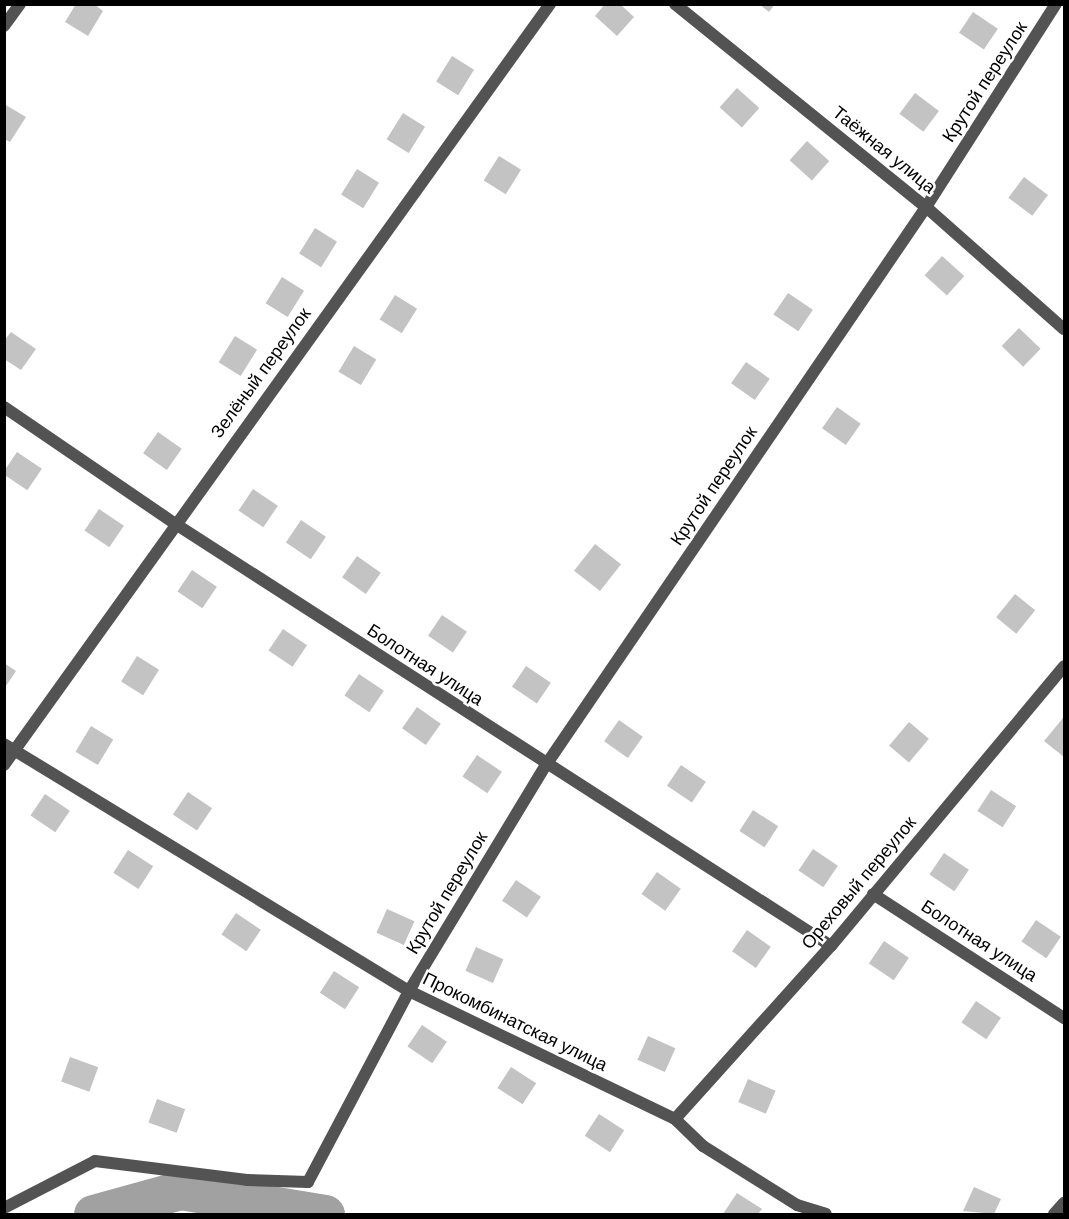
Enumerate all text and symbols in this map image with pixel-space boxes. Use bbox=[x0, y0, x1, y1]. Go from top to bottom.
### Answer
street label: Крутой переулок bbox=[938, 18, 1032, 146]
street label: Таёжная улица bbox=[828, 102, 940, 198]
street label: Зелёный переулок bbox=[207, 304, 315, 442]
street label: Крутой переулок bbox=[666, 422, 762, 550]
street label: Болотная улица bbox=[363, 619, 487, 711]
street label: Ореховый переулок bbox=[797, 812, 921, 954]
street label: Крутой переулок bbox=[402, 828, 492, 958]
street label: Болотная улица bbox=[917, 895, 1041, 987]
street label: Прокомбинатская улица bbox=[419, 968, 611, 1076]

